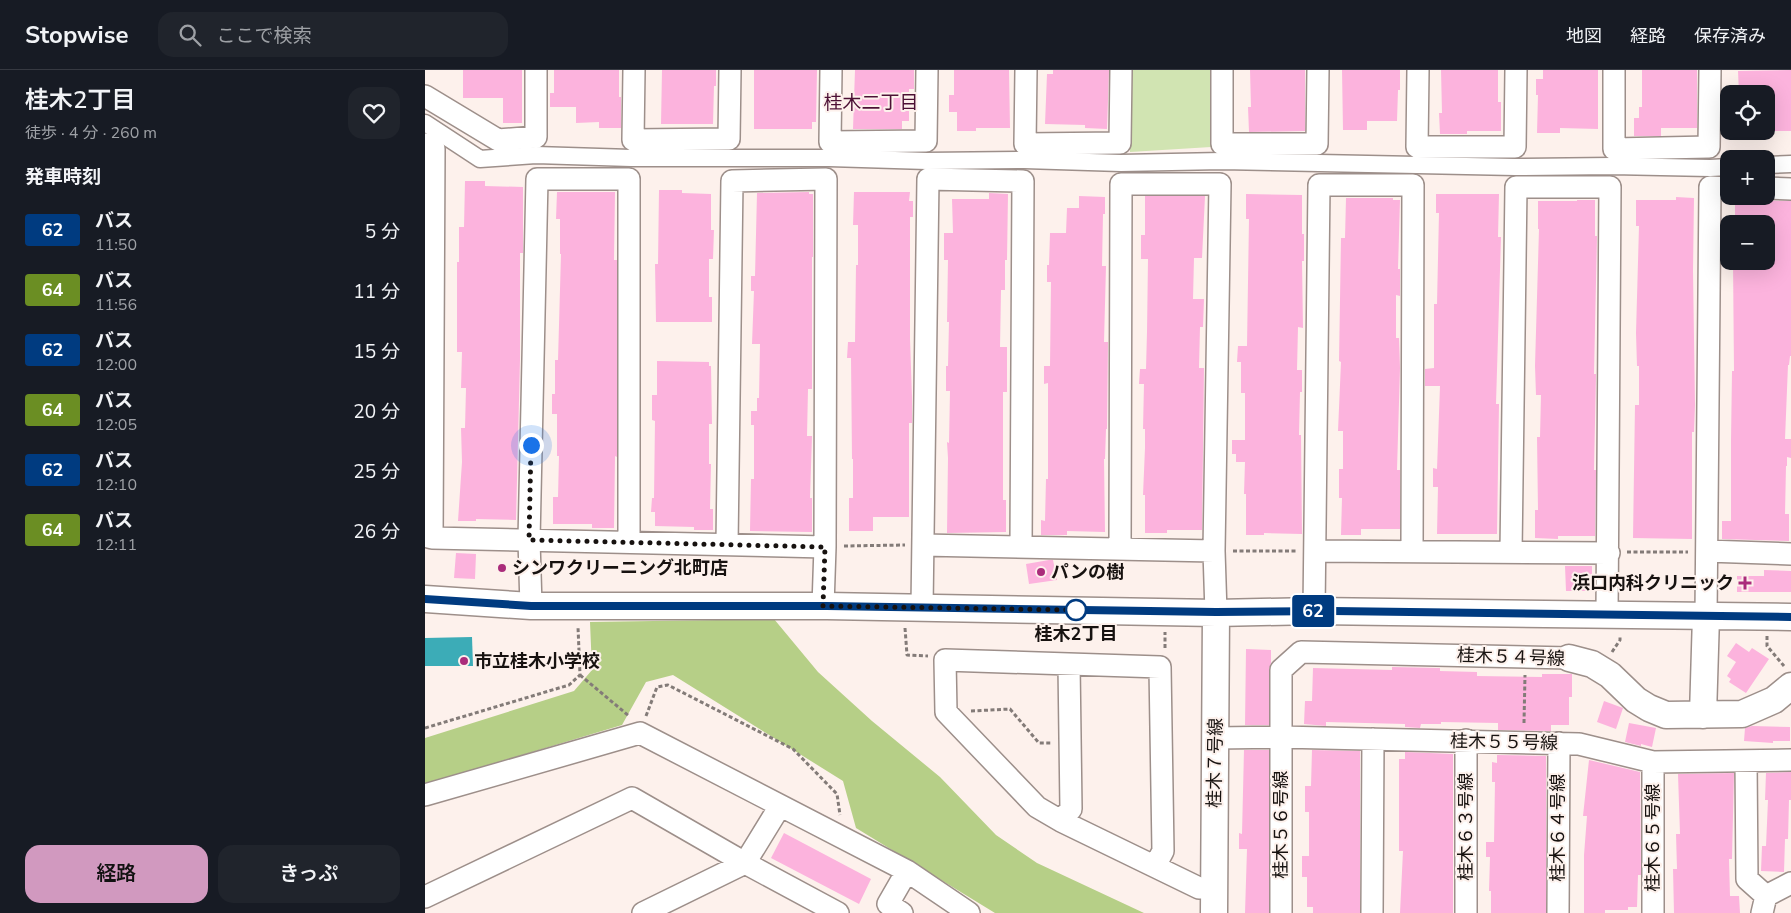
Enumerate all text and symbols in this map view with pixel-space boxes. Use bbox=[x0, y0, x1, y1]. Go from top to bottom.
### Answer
search box bbox=[158, 12, 508, 57]
text: Stopwise bbox=[25, 19, 128, 51]
icon: search bbox=[176, 21, 204, 49]
text: ここで検索 bbox=[216, 23, 311, 49]
text: 地図 bbox=[1566, 24, 1602, 48]
text: 経路 bbox=[1630, 24, 1666, 48]
text: 保存済み bbox=[1694, 24, 1766, 48]
text: 桂木2丁目 bbox=[25, 84, 135, 116]
map controls bbox=[1720, 85, 1775, 270]
button: locate bbox=[1720, 85, 1775, 140]
button: heart bbox=[348, 87, 400, 139]
district label: 桂木二丁目 bbox=[823, 90, 919, 116]
text: 徒歩 · 4 分 · 260 m bbox=[25, 122, 157, 144]
button: + bbox=[1720, 150, 1775, 205]
text: 発車時刻 bbox=[25, 164, 101, 190]
text: バス bbox=[95, 208, 133, 234]
button: − bbox=[1720, 215, 1775, 270]
text: 62 bbox=[42, 218, 63, 242]
text: 5 分 bbox=[365, 219, 400, 245]
text: 11:50 bbox=[95, 234, 137, 256]
text: バス bbox=[95, 268, 133, 294]
text: 64 bbox=[42, 278, 63, 302]
text: 11 分 bbox=[353, 279, 400, 305]
text: 11:56 bbox=[95, 294, 137, 316]
text: バス bbox=[95, 328, 133, 354]
text: 62 bbox=[42, 338, 63, 362]
text: 15 分 bbox=[353, 339, 400, 365]
text: 12:00 bbox=[95, 354, 137, 376]
text: バス bbox=[95, 388, 133, 414]
text: 64 bbox=[42, 398, 63, 422]
text: 20 分 bbox=[353, 399, 400, 425]
text: 12:05 bbox=[95, 414, 137, 436]
your location bbox=[519, 433, 544, 458]
text: バス bbox=[95, 448, 133, 474]
text: 62 bbox=[42, 458, 63, 482]
text: 25 分 bbox=[353, 459, 400, 485]
text: 12:10 bbox=[95, 474, 137, 496]
text: バス bbox=[95, 508, 133, 534]
text: 64 bbox=[42, 518, 63, 542]
text: 26 分 bbox=[353, 519, 400, 545]
text: 12:11 bbox=[95, 534, 137, 556]
place label: シンワクリーニング北町店 bbox=[512, 556, 728, 580]
place label: パンの樹 bbox=[1051, 560, 1124, 584]
marker: シンワクリーニング北町店 bbox=[496, 562, 508, 574]
marker: パンの樹 bbox=[1035, 566, 1047, 578]
place label: 浜口内科クリニック bbox=[1572, 571, 1734, 595]
marker: 浜口内科クリニック bbox=[1738, 576, 1752, 590]
line badge: 62 bbox=[1291, 595, 1335, 627]
marker: 桂木2丁目 bbox=[1065, 599, 1087, 621]
text: 62 bbox=[1302, 599, 1324, 623]
place label: 桂木2丁目 bbox=[1035, 622, 1117, 646]
street label: 桂木５４号線 bbox=[1457, 643, 1565, 671]
place label: 市立桂木小学校 bbox=[474, 649, 600, 673]
marker: 市立桂木小学校 bbox=[458, 655, 470, 667]
street label: 桂木７号線 bbox=[1202, 718, 1228, 808]
street label: 桂木５５号線 bbox=[1450, 729, 1558, 755]
street label: 桂木５６号線 bbox=[1269, 771, 1293, 879]
street label: 桂木６３号線 bbox=[1454, 773, 1478, 881]
street label: 桂木６４号線 bbox=[1546, 774, 1570, 882]
street label: 桂木６５号線 bbox=[1641, 784, 1665, 892]
button: 経路 bbox=[25, 845, 208, 903]
button: きっぷ bbox=[218, 845, 400, 903]

